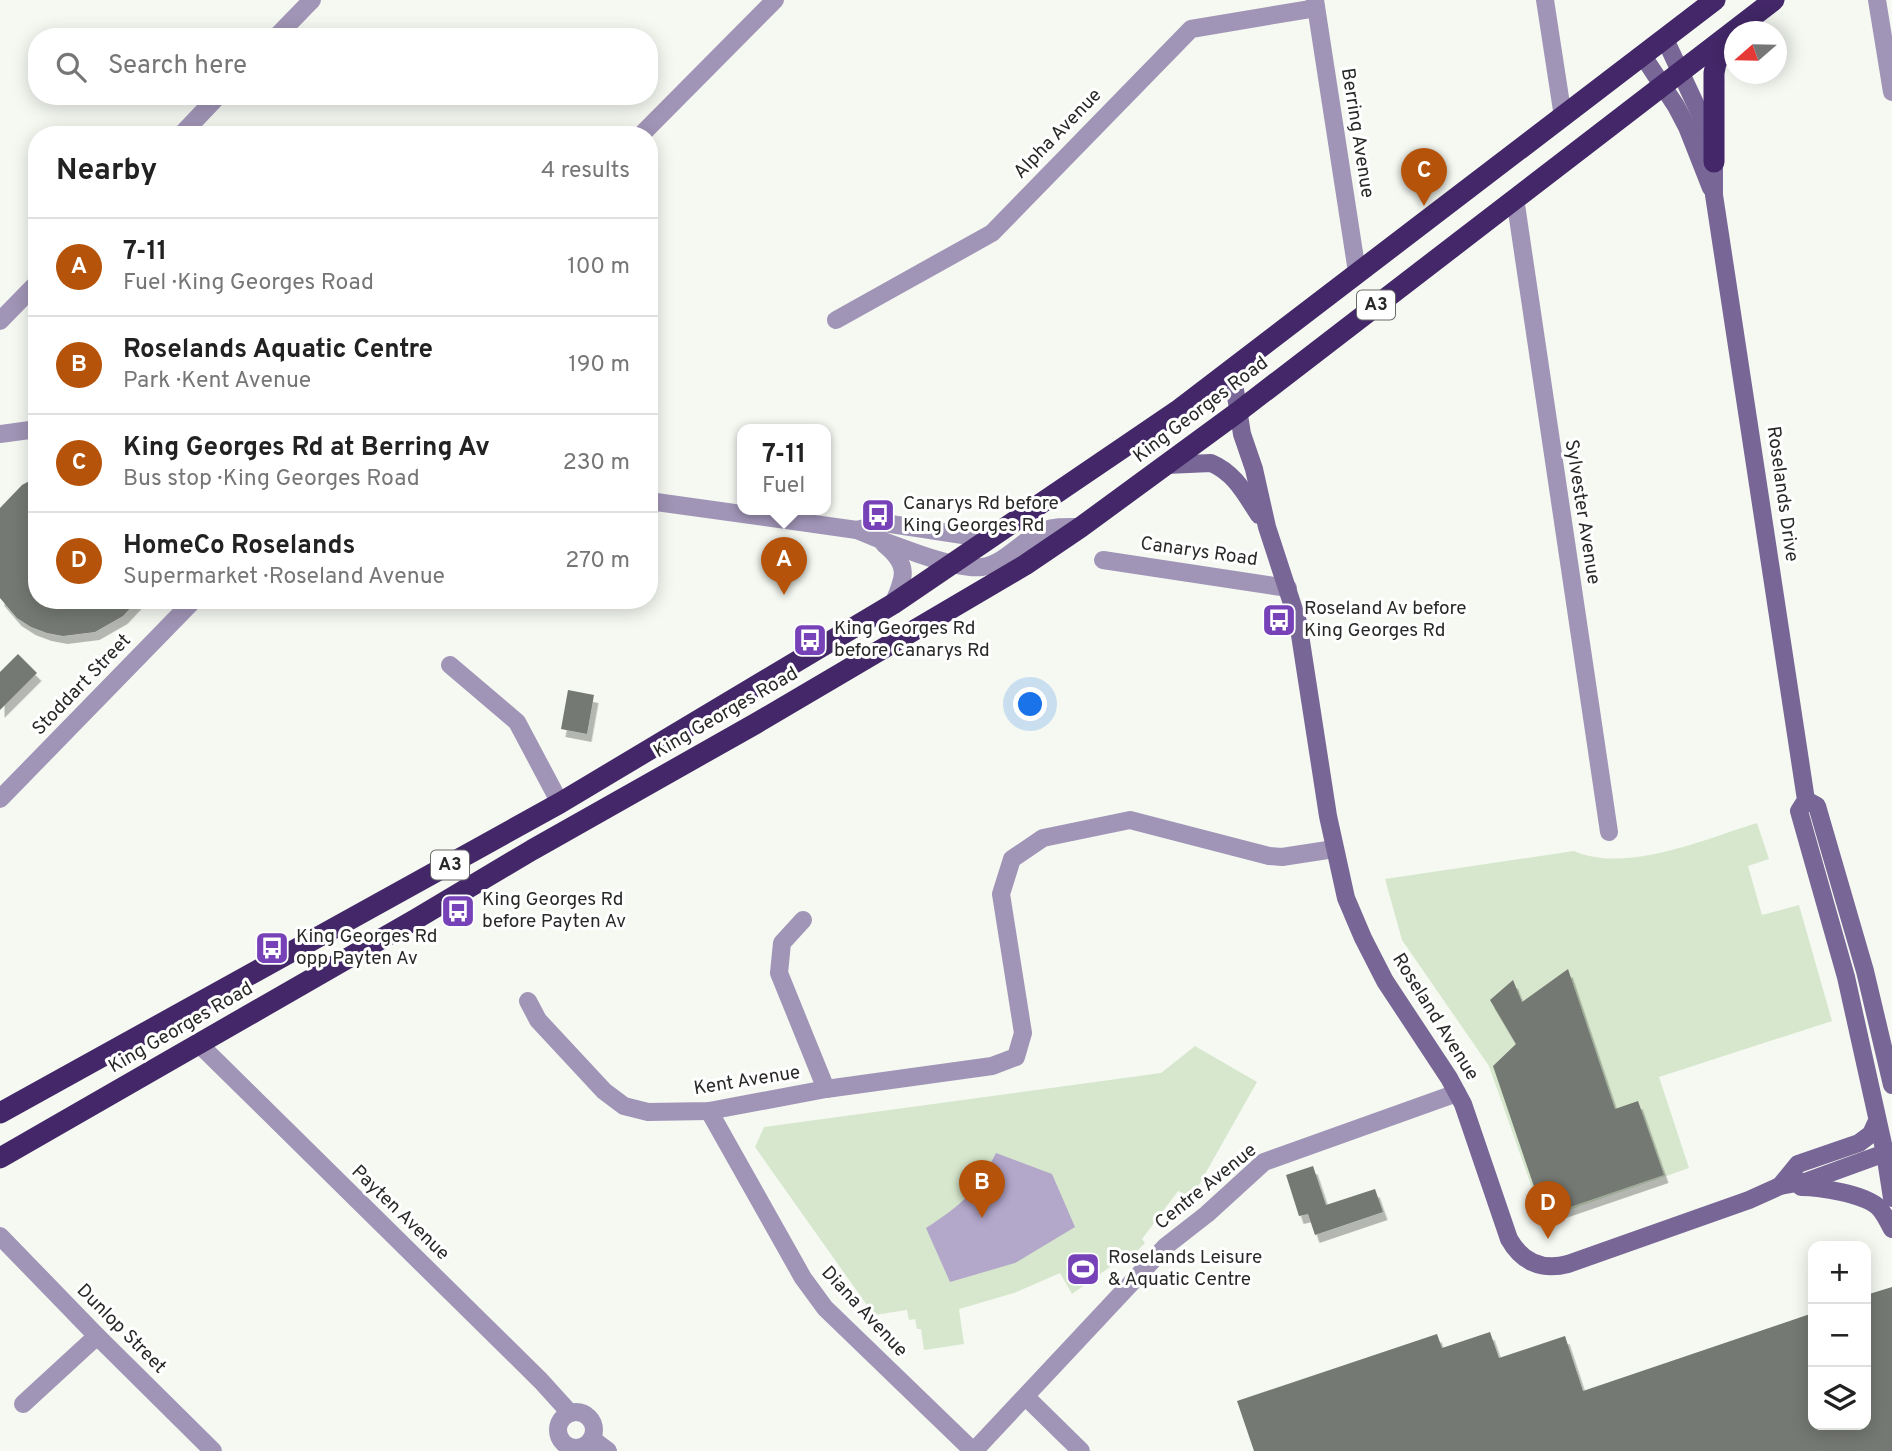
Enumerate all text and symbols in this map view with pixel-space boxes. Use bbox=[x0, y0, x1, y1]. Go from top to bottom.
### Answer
north arrow bbox=[1724, 21, 1787, 84]
search box bbox=[28, 28, 658, 105]
icon: search bbox=[52, 48, 90, 86]
text: Search here bbox=[108, 50, 247, 83]
street label: Berring Avenue bbox=[1335, 66, 1379, 200]
street label: Alpha Avenue bbox=[1009, 84, 1107, 184]
pin: C bbox=[1401, 148, 1447, 206]
text: Nearby bbox=[56, 153, 157, 190]
text: 4 results bbox=[541, 157, 630, 186]
text: 7-11 bbox=[123, 236, 167, 269]
text: A bbox=[71, 253, 87, 282]
text: 100 m bbox=[567, 253, 630, 282]
text: Fuel · King Georges Road bbox=[123, 269, 374, 298]
road number: A3 bbox=[1357, 290, 1395, 320]
text: Roselands Aquatic Centre bbox=[123, 334, 433, 367]
text: B bbox=[71, 351, 87, 380]
text: 190 m bbox=[568, 351, 630, 380]
street label: King Georges Road bbox=[1129, 351, 1273, 469]
text: Park · Kent Avenue bbox=[123, 367, 311, 396]
popup bbox=[737, 424, 831, 515]
street label: Roselands Drive bbox=[1761, 425, 1803, 563]
text: King Georges Rd at Berring Av bbox=[123, 432, 490, 465]
street label: Sylvester Avenue bbox=[1559, 438, 1605, 586]
text: 7-11 bbox=[762, 439, 806, 472]
text: C bbox=[72, 449, 86, 478]
text: 230 m bbox=[563, 449, 630, 478]
text: Bus stop · King Georges Road bbox=[123, 465, 420, 494]
text: Fuel bbox=[762, 472, 805, 501]
place label: Canarys Rd before King Georges Rd bbox=[903, 492, 1059, 538]
bus stop icon: Canarys Rd before King Georges Rd bbox=[859, 496, 897, 534]
text: HomeCo Roselands bbox=[123, 530, 355, 563]
street label: Canarys Road bbox=[1139, 532, 1259, 572]
pin: A bbox=[761, 537, 807, 595]
text: D bbox=[71, 547, 87, 576]
text: 270 m bbox=[565, 547, 630, 576]
text: Supermarket · Roseland Avenue bbox=[123, 563, 445, 592]
place label: Roseland Av before King Georges Rd bbox=[1304, 597, 1467, 643]
bus stop icon: Roseland Av before King Georges Rd bbox=[1260, 601, 1298, 639]
place label: King Georges Rd before Canarys Rd bbox=[834, 617, 990, 663]
bus stop icon: King Georges Rd before Canarys Rd bbox=[791, 621, 829, 659]
street label: Stoddart Street bbox=[27, 629, 137, 741]
street label: King Georges Road bbox=[650, 662, 802, 764]
your location bbox=[1013, 687, 1047, 721]
road number: A3 bbox=[431, 850, 469, 880]
place label: King Georges Rd before Payten Av bbox=[482, 888, 626, 934]
bus stop icon: King Georges Rd before Payten Av bbox=[439, 892, 477, 930]
place label: King Georges Rd opp Payten Av bbox=[296, 925, 437, 971]
bus stop icon: King Georges Rd opp Payten Av bbox=[253, 929, 291, 967]
street label: Roseland Avenue bbox=[1386, 949, 1484, 1085]
street label: King Georges Road bbox=[105, 977, 257, 1079]
street label: Kent Avenue bbox=[692, 1061, 802, 1101]
street label: Centre Avenue bbox=[1150, 1139, 1262, 1235]
street label: Payten Avenue bbox=[346, 1160, 454, 1266]
pin: B bbox=[959, 1160, 1005, 1218]
pin: D bbox=[1525, 1181, 1571, 1239]
map controls bbox=[1808, 1241, 1871, 1430]
button: + bbox=[1808, 1241, 1871, 1304]
place label: Roselands Leisure & Aquatic Centre bbox=[1108, 1246, 1262, 1292]
sports icon: Roselands Leisure & Aquatic Centre bbox=[1064, 1250, 1102, 1288]
street label: Diana Avenue bbox=[816, 1261, 912, 1363]
street label: Dunlop Street bbox=[71, 1279, 171, 1379]
button: − bbox=[1808, 1304, 1871, 1367]
button: layers bbox=[1808, 1367, 1871, 1430]

